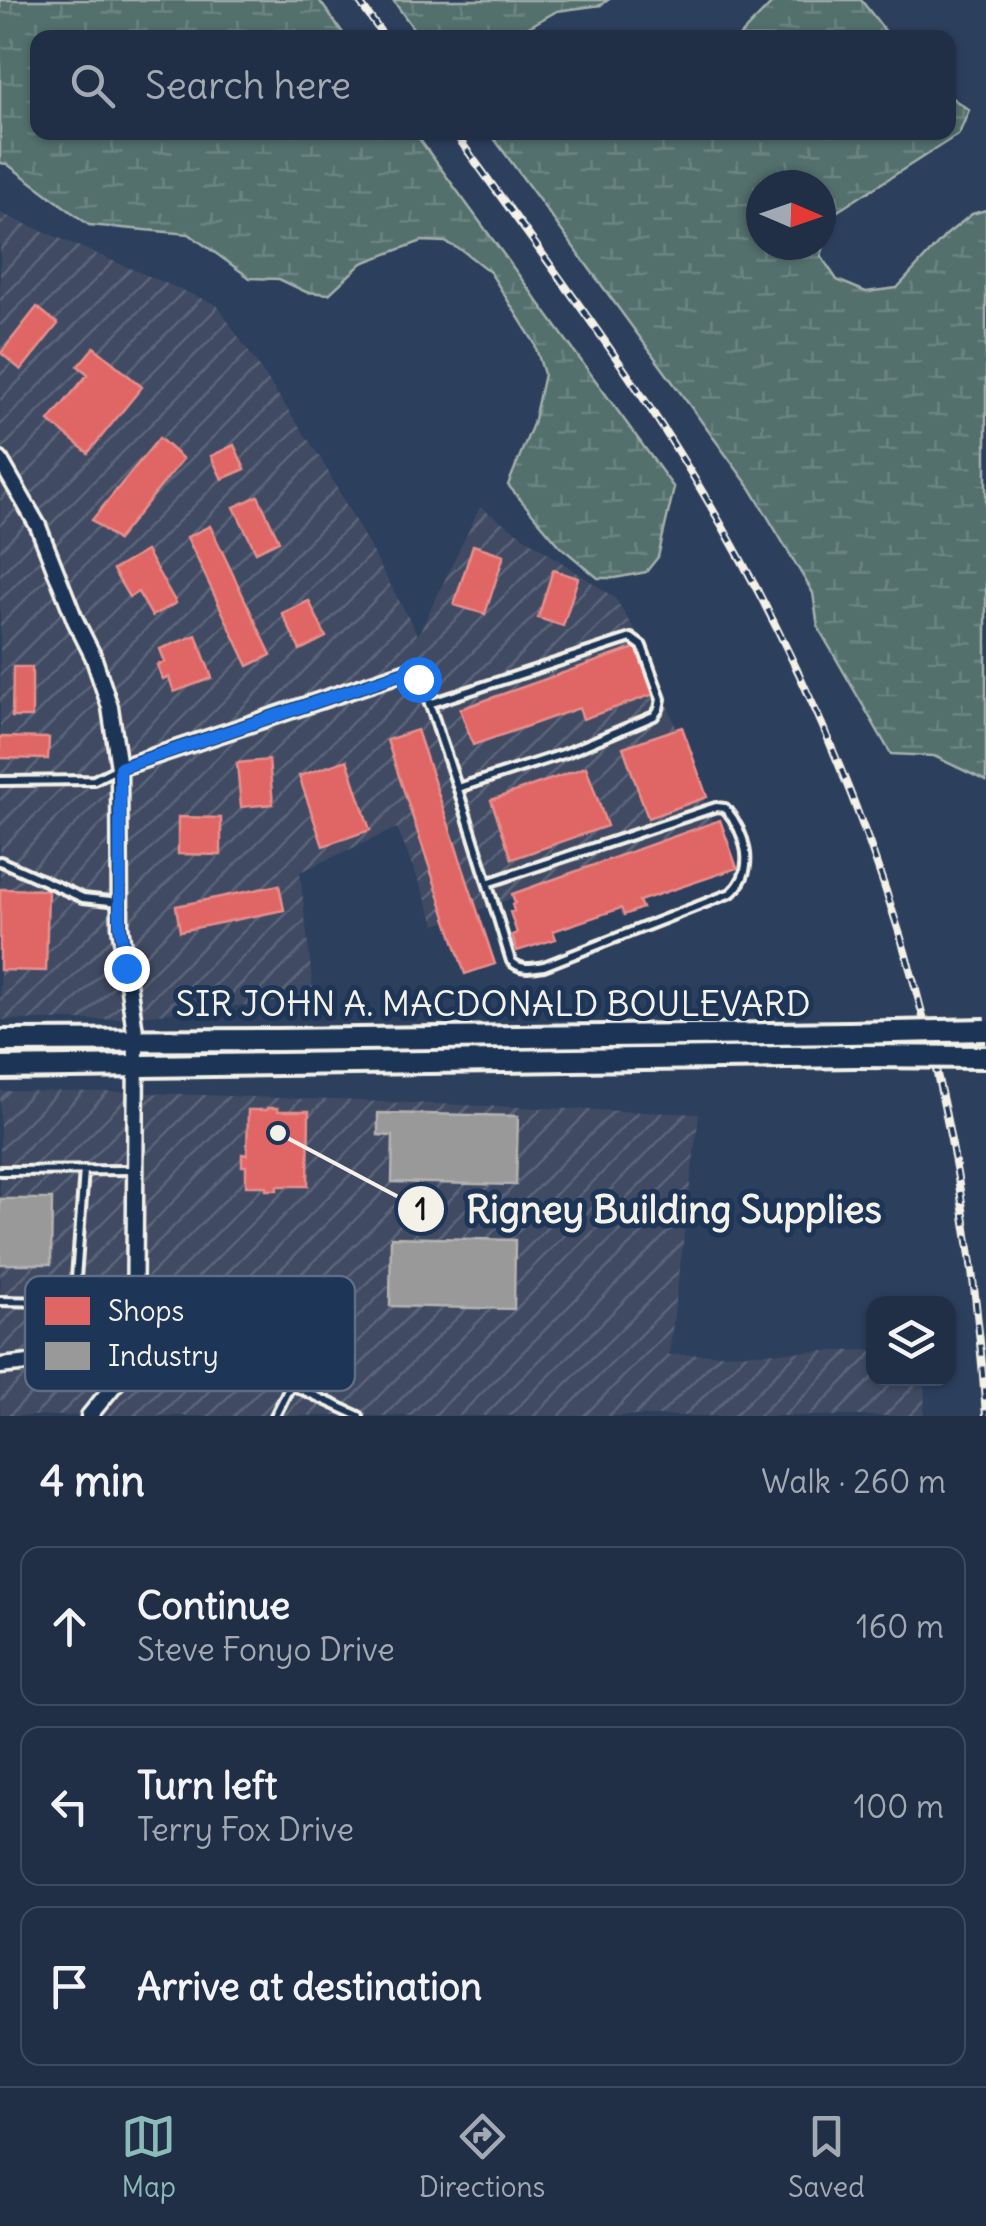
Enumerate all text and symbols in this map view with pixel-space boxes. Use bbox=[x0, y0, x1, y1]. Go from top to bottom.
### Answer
search box bbox=[30, 30, 956, 140]
icon: search bbox=[65, 58, 120, 113]
text: Search here bbox=[145, 62, 351, 109]
north arrow bbox=[746, 170, 836, 260]
route start bbox=[396, 657, 442, 703]
route end bbox=[104, 946, 150, 992]
street label: SIR JOHN A. MACDONALD BOULEVARD bbox=[175, 981, 811, 1025]
callout: Rigney Building Supplies bbox=[396, 1175, 902, 1243]
text: Rigney Building Supplies bbox=[466, 1186, 882, 1233]
text: 1 bbox=[415, 1190, 427, 1228]
legend bbox=[25, 1276, 355, 1391]
text: Shops bbox=[108, 1293, 184, 1329]
map controls bbox=[866, 1296, 956, 1386]
button: layers bbox=[866, 1296, 956, 1386]
text: Industry bbox=[108, 1338, 219, 1374]
text: 4 min bbox=[40, 1455, 145, 1507]
text: Walk · 260 m bbox=[761, 1461, 946, 1502]
text: Continue bbox=[137, 1582, 290, 1629]
icon: ahead bbox=[42, 1599, 97, 1654]
text: 160 m bbox=[856, 1606, 944, 1647]
text: Steve Fonyo Drive bbox=[137, 1629, 395, 1670]
text: Turn left bbox=[137, 1762, 277, 1809]
icon: left bbox=[42, 1779, 97, 1834]
text: 100 m bbox=[854, 1786, 944, 1827]
text: Terry Fox Drive bbox=[137, 1809, 354, 1850]
icon: arrive bbox=[42, 1959, 97, 2014]
text: Arrive at destination bbox=[137, 1963, 482, 2010]
tab: Map bbox=[121, 2109, 176, 2205]
tab: Directions bbox=[419, 2109, 545, 2205]
tab: Saved bbox=[788, 2109, 865, 2205]

